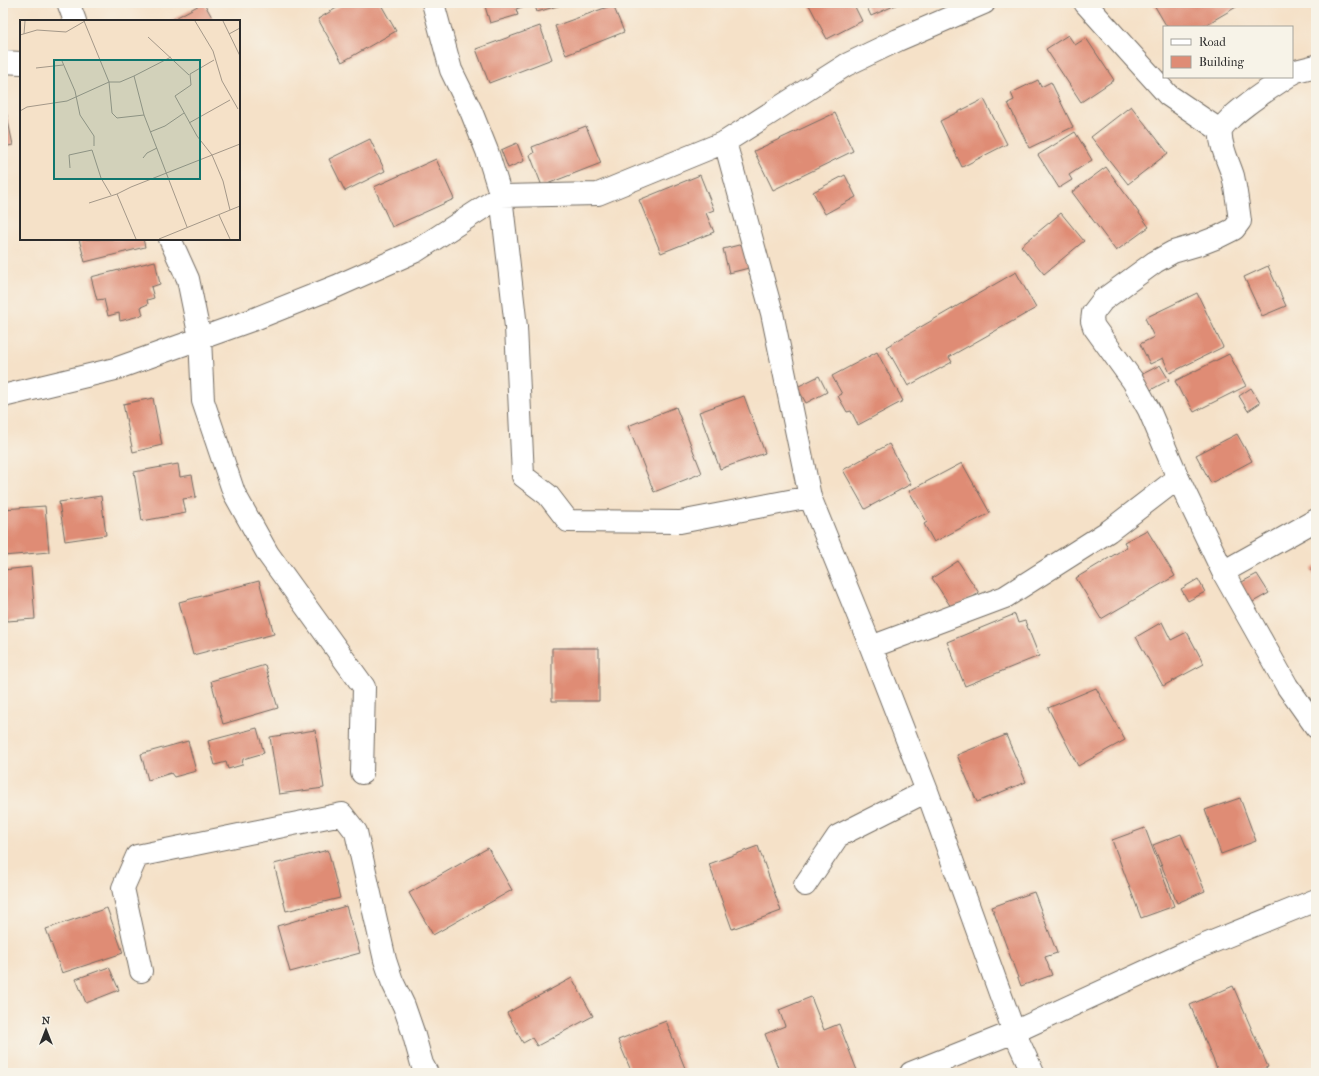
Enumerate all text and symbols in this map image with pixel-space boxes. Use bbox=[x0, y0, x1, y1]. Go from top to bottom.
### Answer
inset map bbox=[20, 20, 240, 240]
legend bbox=[1163, 26, 1293, 78]
text: Road bbox=[1199, 35, 1226, 49]
text: Building bbox=[1199, 55, 1244, 69]
north arrow bbox=[26, 1010, 66, 1050]
text: N bbox=[42, 1014, 51, 1027]

